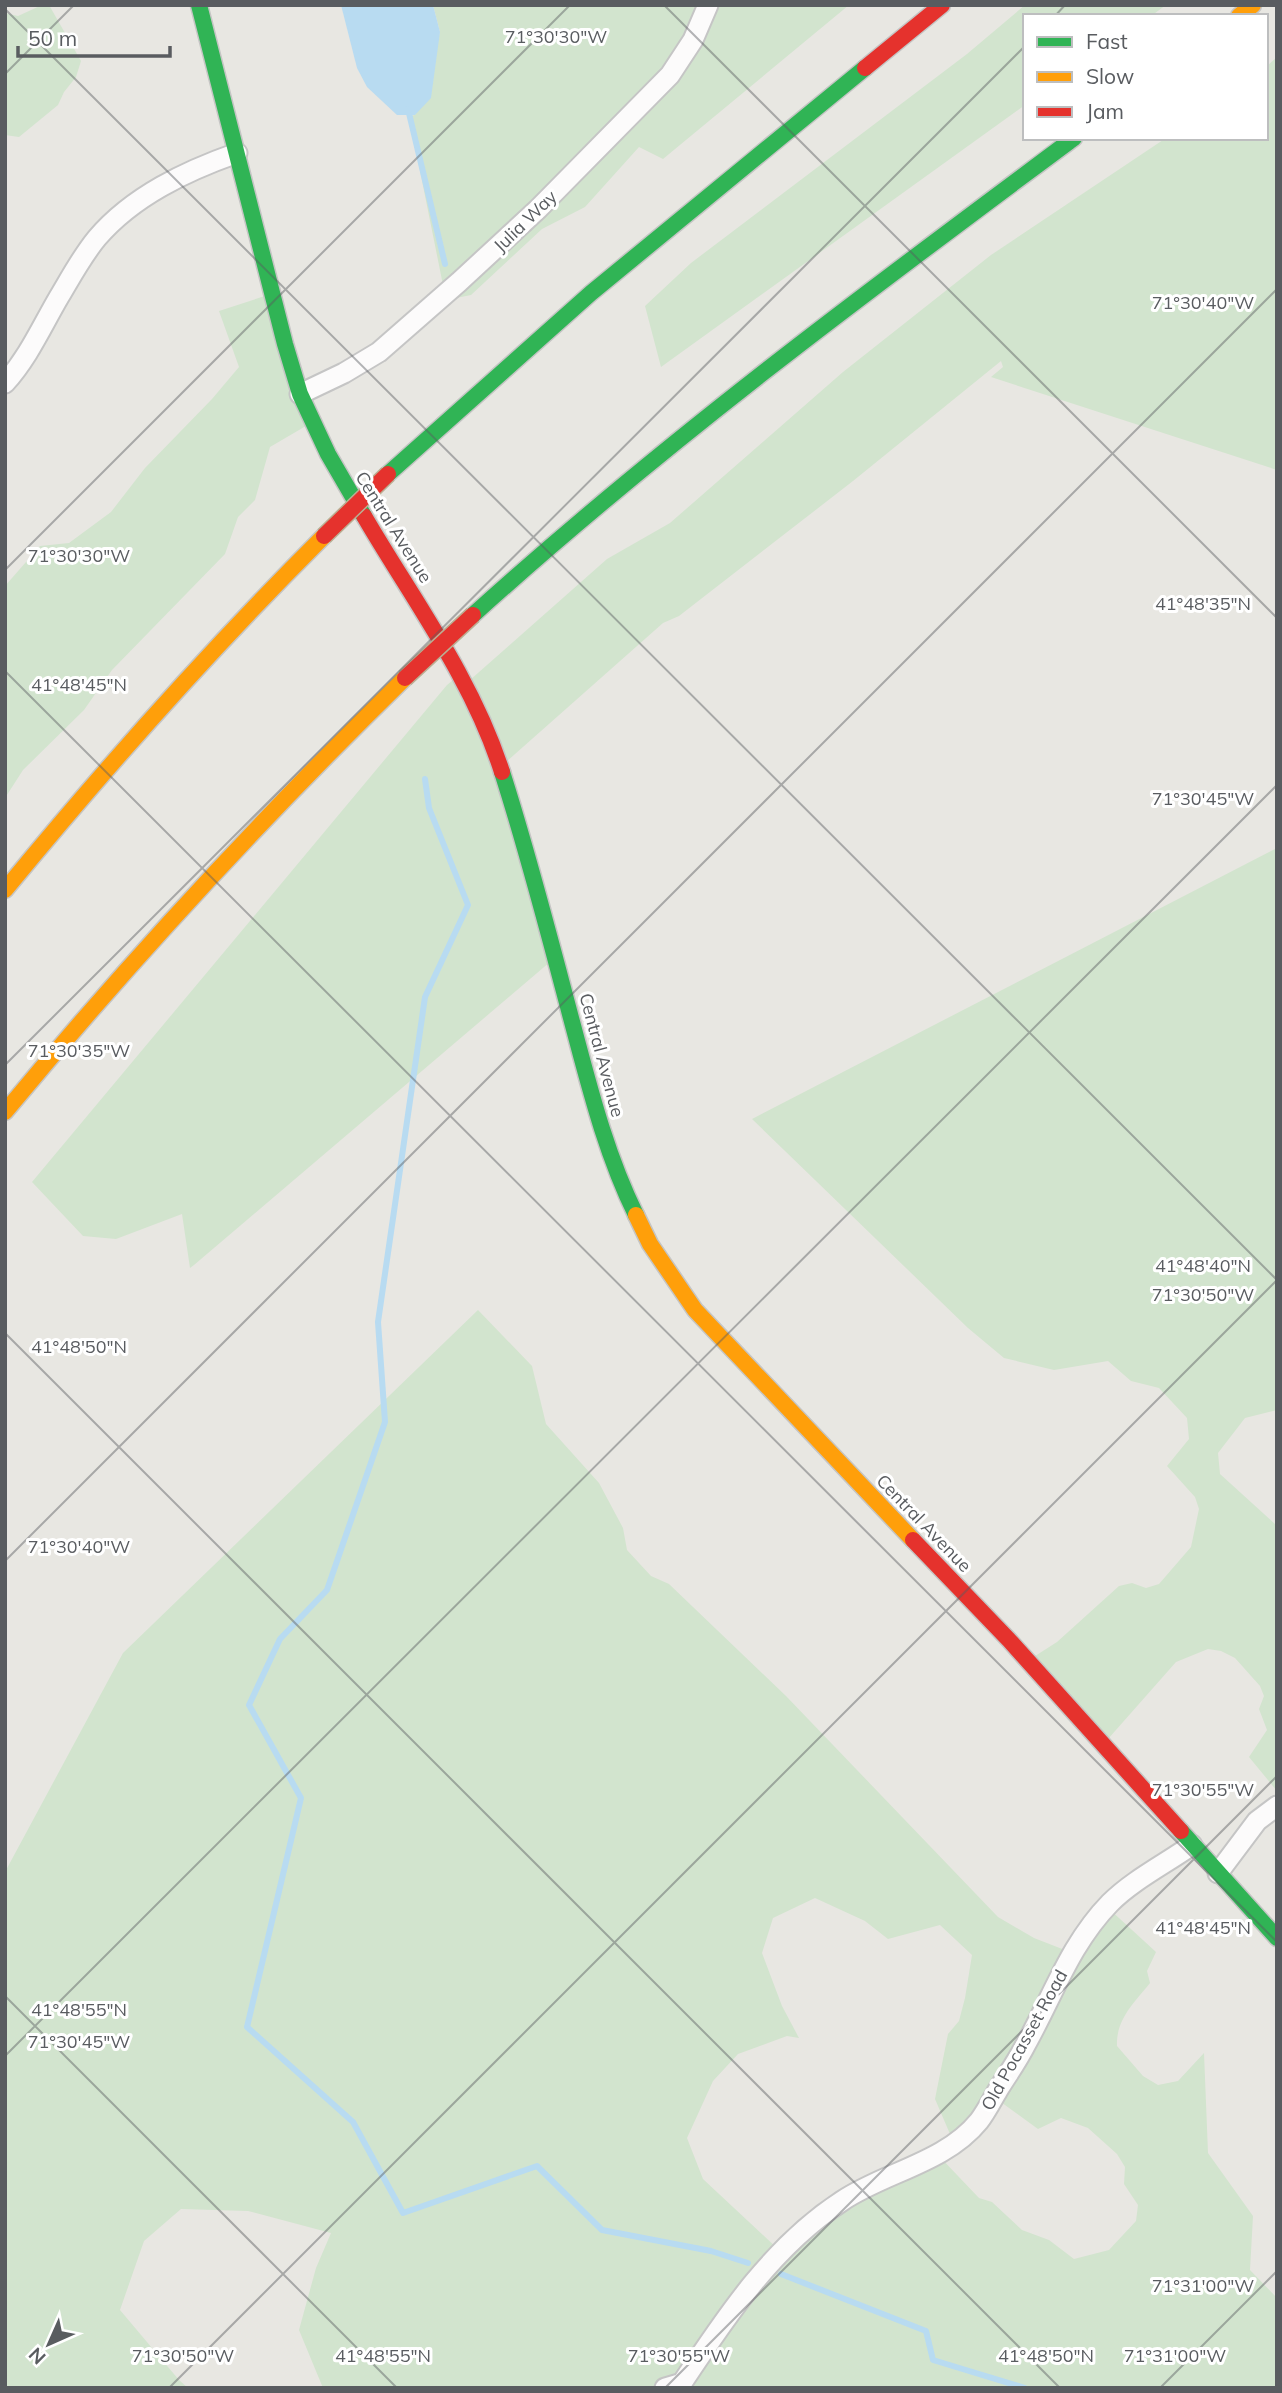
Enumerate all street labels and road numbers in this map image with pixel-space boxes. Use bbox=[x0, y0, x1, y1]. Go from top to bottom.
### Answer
street label: Julia Way bbox=[488, 185, 562, 257]
street label: Central Avenue bbox=[351, 467, 437, 587]
street label: Central Avenue bbox=[574, 991, 630, 1119]
street label: Central Avenue bbox=[872, 1469, 976, 1577]
street label: Old Pocasset Road bbox=[976, 1965, 1072, 2115]

